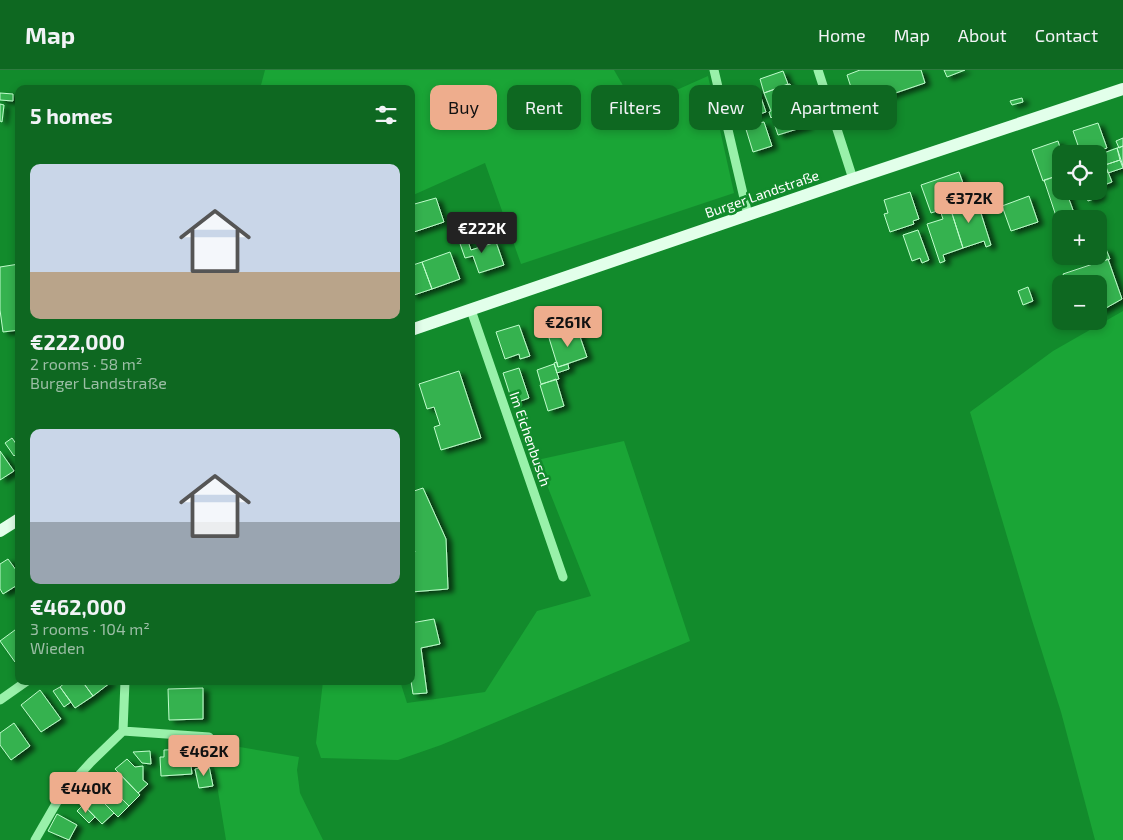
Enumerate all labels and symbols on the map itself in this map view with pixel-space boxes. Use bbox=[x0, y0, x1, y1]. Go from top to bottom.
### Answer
street label: Burger Landstraße bbox=[702, 166, 821, 221]
pin: €372K bbox=[934, 182, 1004, 224]
pin: €222K bbox=[447, 212, 517, 254]
pin: €261K bbox=[533, 306, 603, 348]
street label: Im Eichenbusch bbox=[506, 389, 555, 488]
pin: €462K bbox=[169, 734, 239, 777]
pin: €440K bbox=[51, 772, 121, 814]

